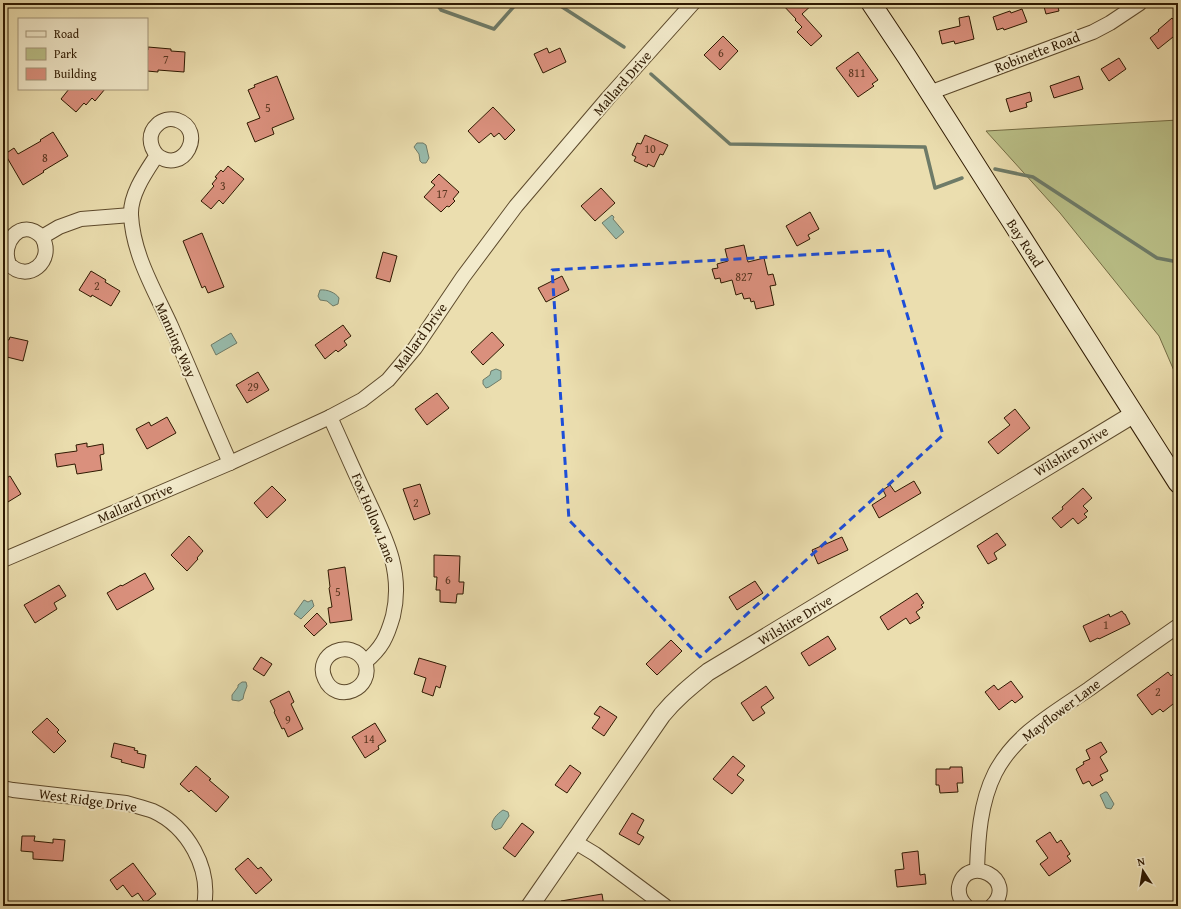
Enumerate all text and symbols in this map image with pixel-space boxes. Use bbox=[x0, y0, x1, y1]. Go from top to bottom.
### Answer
legend bbox=[18, 18, 148, 90]
text: Road bbox=[54, 25, 80, 42]
street label: Robinette Road bbox=[992, 26, 1083, 77]
house number: 6 bbox=[718, 44, 724, 61]
text: Park bbox=[54, 45, 78, 62]
street label: Mallard Drive bbox=[588, 46, 656, 120]
house number: 7 bbox=[163, 51, 169, 68]
house number: 811 bbox=[848, 64, 866, 81]
text: Building bbox=[54, 65, 97, 82]
house number: 5 bbox=[265, 99, 271, 116]
house number: 10 bbox=[644, 140, 656, 157]
house number: 8 bbox=[42, 149, 48, 166]
house number: 3 bbox=[220, 177, 226, 194]
house number: 17 bbox=[436, 185, 448, 202]
street label: Bay Road bbox=[1002, 215, 1048, 271]
house number: 827 bbox=[735, 268, 753, 285]
house number: 2 bbox=[94, 277, 100, 294]
street label: Mallard Drive bbox=[388, 298, 452, 375]
street label: Manning Way bbox=[150, 299, 202, 381]
house number: 29 bbox=[247, 378, 259, 395]
street label: Wilshire Drive bbox=[1030, 421, 1112, 481]
street label: Fox Hollow Lane bbox=[347, 470, 401, 566]
street label: Mallard Drive bbox=[94, 478, 176, 528]
house number: 2 bbox=[413, 494, 419, 511]
house number: 6 bbox=[445, 571, 451, 588]
house number: 5 bbox=[335, 583, 341, 600]
street label: Wilshire Drive bbox=[754, 590, 836, 650]
house number: 1 bbox=[1103, 616, 1109, 633]
street label: Mayflower Lane bbox=[1018, 674, 1105, 746]
house number: 2 bbox=[1155, 683, 1161, 700]
house number: 9 bbox=[285, 711, 291, 728]
house number: 14 bbox=[363, 730, 375, 747]
street label: West Ridge Drive bbox=[38, 783, 139, 817]
north arrow bbox=[1123, 851, 1163, 891]
text: N bbox=[1136, 852, 1147, 870]

